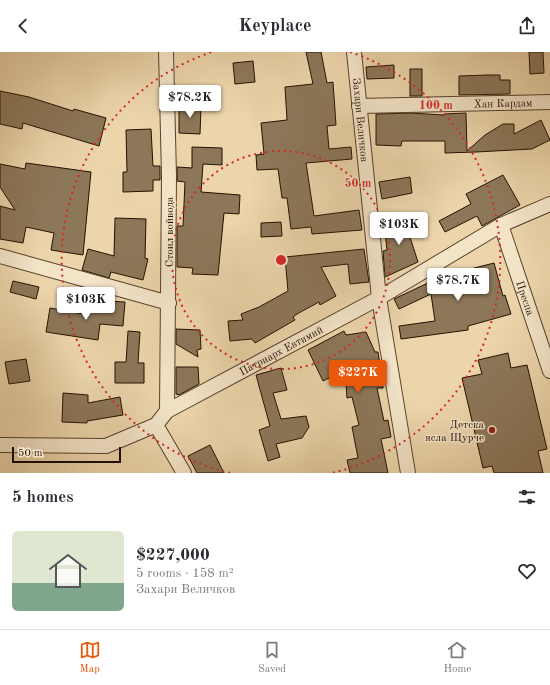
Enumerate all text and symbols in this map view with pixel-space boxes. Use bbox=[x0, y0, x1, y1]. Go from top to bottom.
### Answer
icon: back bbox=[12, 15, 34, 37]
icon: share bbox=[516, 15, 538, 37]
text: Keyplace bbox=[238, 17, 312, 35]
street label: Захари Величков bbox=[350, 77, 369, 162]
pin: $78.2K bbox=[157, 85, 223, 119]
text: $78.2K bbox=[168, 91, 212, 104]
street label: Хан Кардам bbox=[473, 98, 533, 111]
text: 100 m bbox=[419, 100, 453, 112]
text: 50 m bbox=[345, 177, 372, 190]
street label: Стоил войвода bbox=[165, 196, 176, 267]
pin: $103K bbox=[371, 212, 427, 246]
text: $103K bbox=[379, 218, 419, 231]
centre of rings bbox=[274, 253, 288, 267]
pin: $78.7K bbox=[425, 268, 491, 302]
text: $78.7K bbox=[436, 274, 480, 287]
street label: Преспа bbox=[513, 280, 535, 318]
pin: $103K bbox=[58, 287, 114, 321]
text: $103K bbox=[66, 293, 106, 306]
street label: Патриарх Евтимий bbox=[238, 325, 325, 378]
pin: $227K bbox=[330, 360, 386, 394]
text: $227K bbox=[338, 366, 378, 379]
place label: Детска ясла Щурче bbox=[425, 420, 485, 444]
marker: Детска ясла Щурче bbox=[487, 425, 497, 435]
scale bar bbox=[12, 445, 121, 464]
text: 50 m bbox=[18, 448, 43, 459]
icon: filters bbox=[516, 486, 538, 508]
text: 5 homes bbox=[12, 489, 74, 506]
icon: home bbox=[44, 547, 92, 595]
text: $227,000 bbox=[136, 547, 210, 564]
icon: heart bbox=[516, 560, 538, 582]
text: 5 rooms · 158 m² bbox=[136, 567, 234, 580]
text: Захари Величков bbox=[136, 583, 235, 596]
tab: Map bbox=[79, 639, 101, 677]
tab: Saved bbox=[258, 639, 286, 677]
tab: Home bbox=[443, 639, 471, 677]

